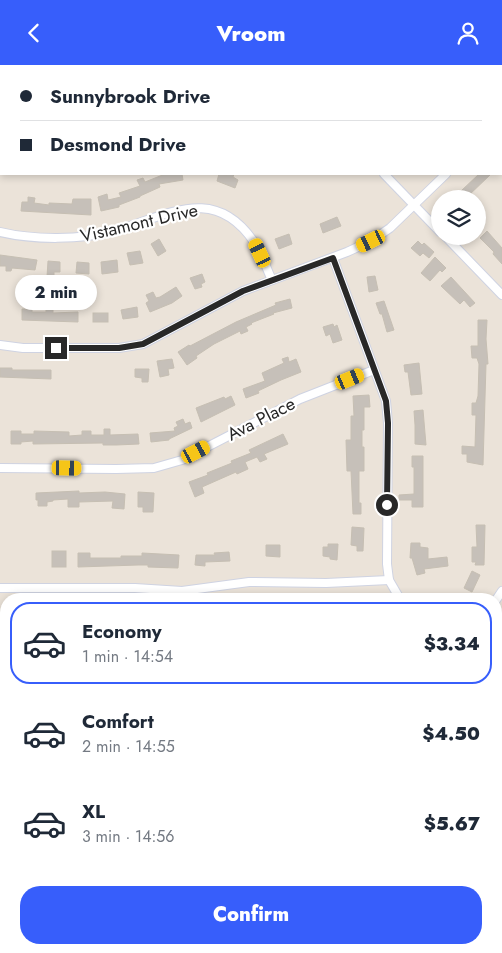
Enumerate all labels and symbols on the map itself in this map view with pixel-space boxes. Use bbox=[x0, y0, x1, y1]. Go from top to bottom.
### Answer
street label: Vistamont Drive bbox=[78, 197, 200, 249]
car bbox=[354, 228, 387, 254]
car bbox=[246, 236, 273, 270]
callout: 2 min bbox=[15, 275, 97, 311]
route end bbox=[45, 337, 67, 359]
car bbox=[333, 366, 366, 392]
street label: Ava Place bbox=[222, 391, 300, 447]
car bbox=[179, 438, 212, 466]
car bbox=[51, 460, 82, 476]
route start bbox=[376, 494, 398, 516]

